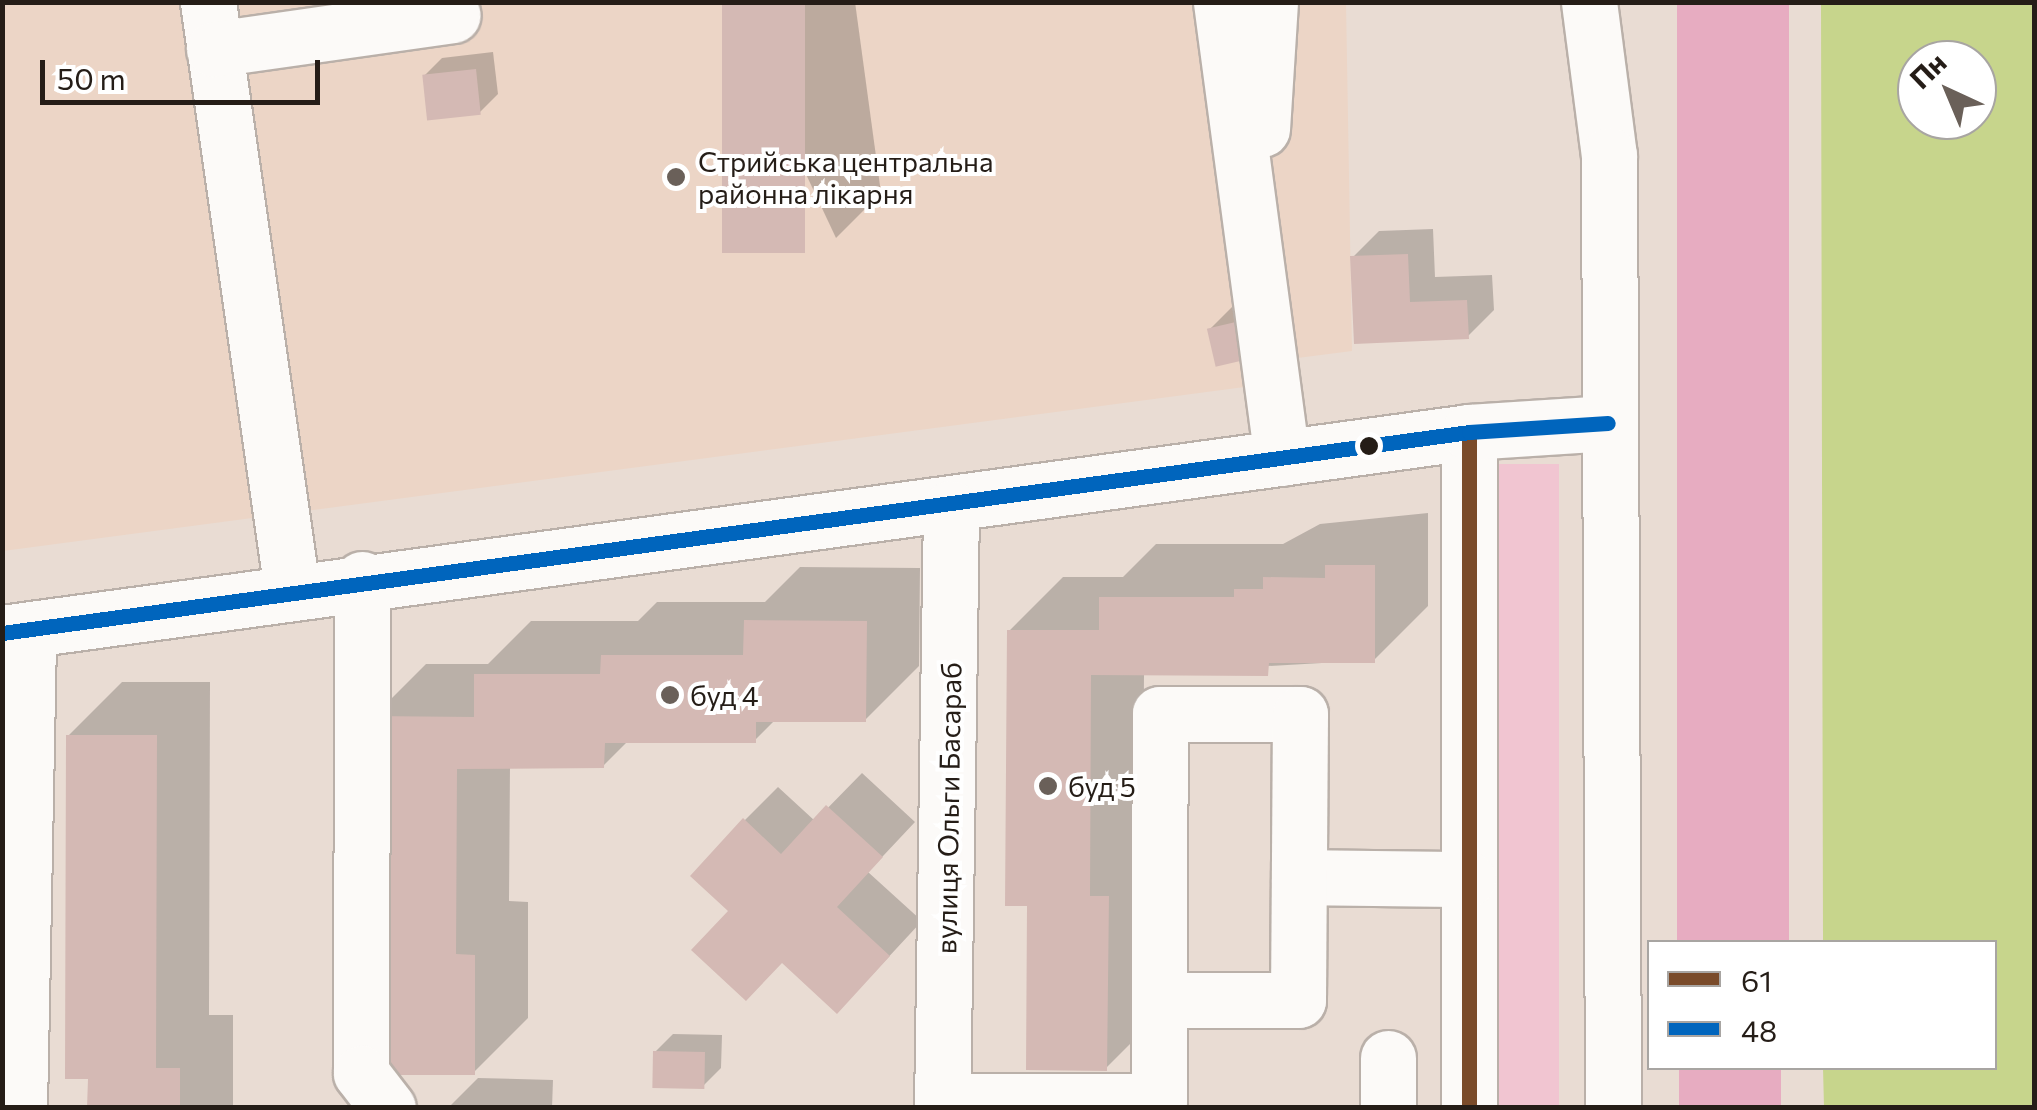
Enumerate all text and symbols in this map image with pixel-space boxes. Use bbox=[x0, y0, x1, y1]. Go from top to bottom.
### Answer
scale bar bbox=[45, 40, 325, 102]
north arrow bbox=[1897, 40, 1997, 140]
text: Пн bbox=[1902, 45, 1953, 95]
text: 50 m bbox=[57, 59, 126, 96]
place label: Стрийська центральна районна лікарня bbox=[698, 144, 994, 210]
marker: Стрийська центральна районна лікарня bbox=[663, 164, 689, 190]
unlabelled marker bbox=[1359, 436, 1379, 456]
street label: вулиця Ольги Басараб bbox=[929, 662, 967, 954]
place label: буд 4 bbox=[690, 678, 759, 712]
marker: буд 4 bbox=[659, 684, 681, 706]
place label: буд 5 bbox=[1068, 769, 1136, 803]
marker: буд 5 bbox=[1037, 775, 1059, 797]
legend bbox=[1647, 940, 1997, 1070]
text: 61 bbox=[1741, 961, 1772, 998]
text: 48 bbox=[1741, 1011, 1777, 1048]

